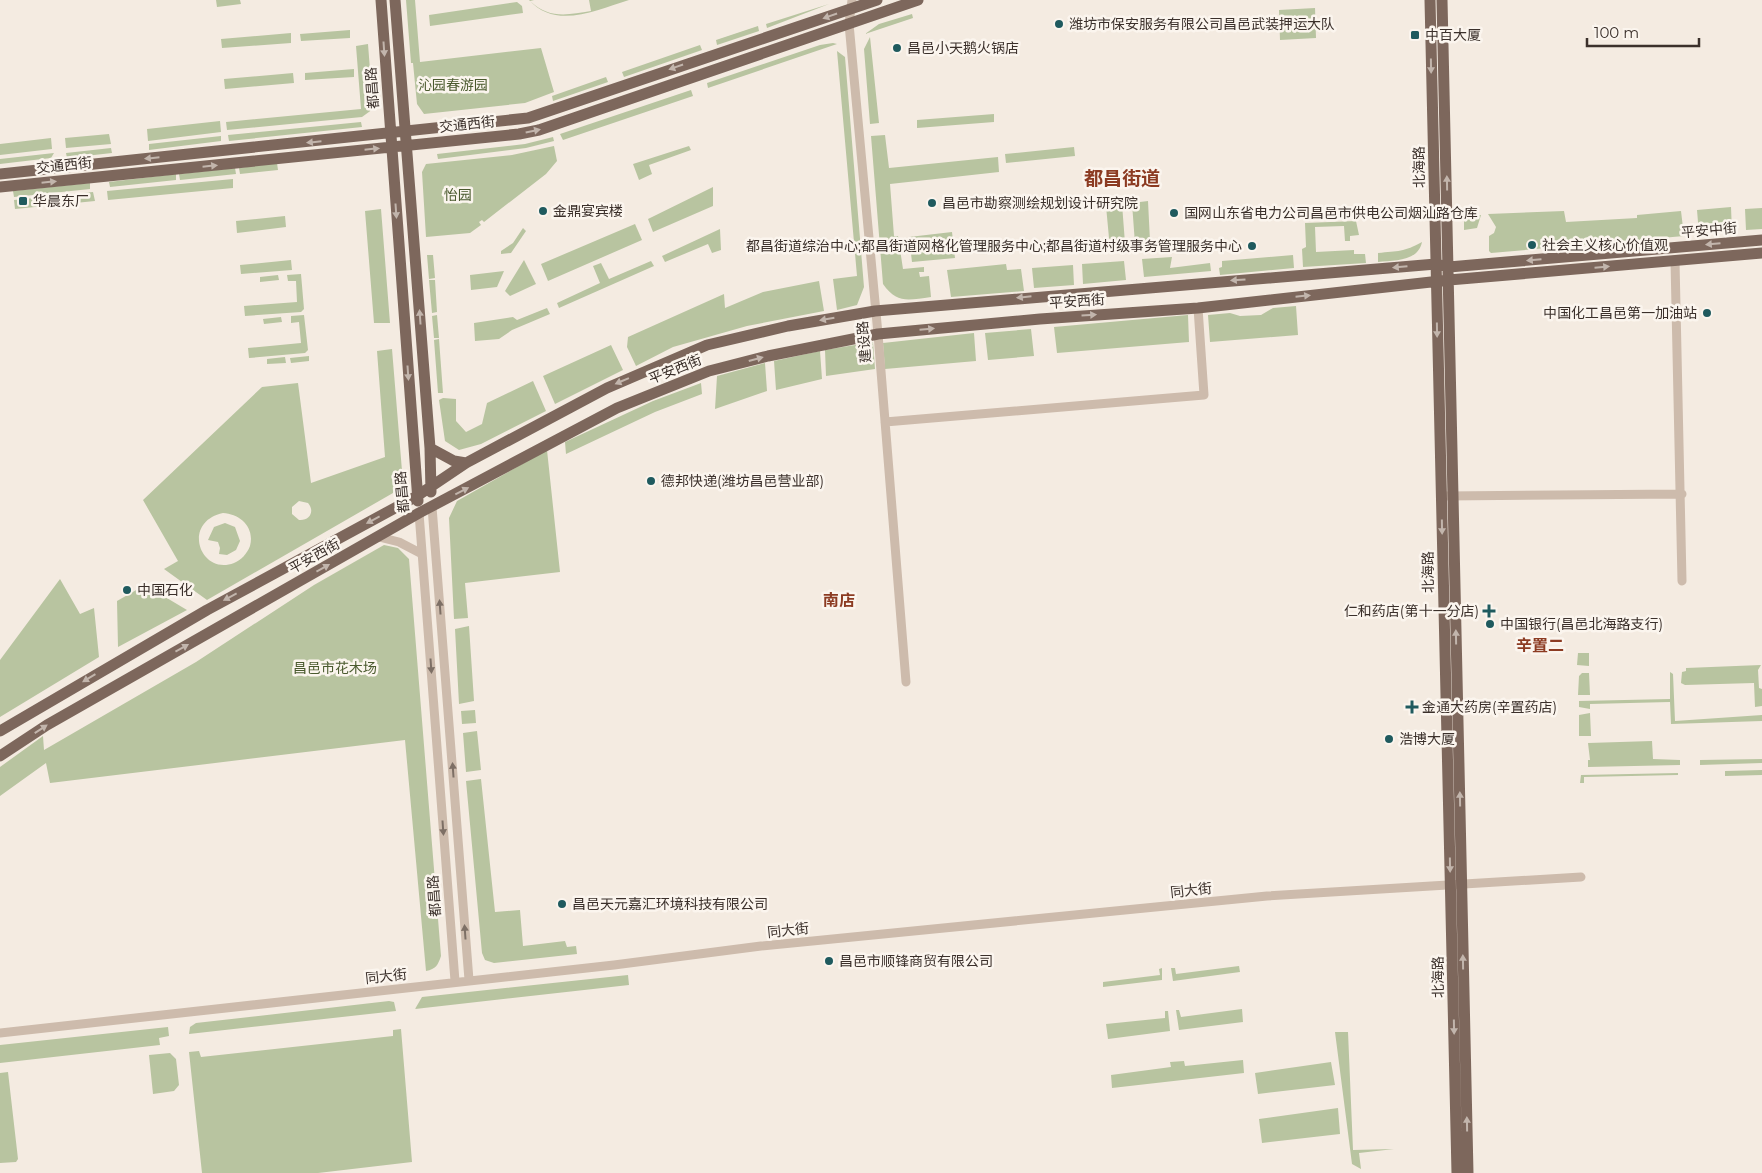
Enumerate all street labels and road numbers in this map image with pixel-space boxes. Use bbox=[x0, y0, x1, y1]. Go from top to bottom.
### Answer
street label: 都昌路 bbox=[362, 66, 382, 110]
street label: 交通西街 bbox=[438, 112, 496, 136]
street label: 北海路 bbox=[1410, 146, 1428, 188]
street label: 交通西街 bbox=[35, 153, 93, 177]
street label: 平安中街 bbox=[1680, 219, 1738, 241]
street label: 平安西街 bbox=[1048, 290, 1106, 312]
street label: 建设路 bbox=[853, 320, 875, 364]
street label: 平安西街 bbox=[646, 350, 704, 388]
street label: 都昌路 bbox=[391, 470, 413, 514]
street label: 平安西街 bbox=[285, 535, 343, 577]
street label: 北海路 bbox=[1419, 551, 1437, 593]
street label: 都昌路 bbox=[424, 874, 444, 918]
street label: 同大街 bbox=[1169, 879, 1213, 901]
street label: 同大街 bbox=[766, 919, 810, 941]
street label: 北海路 bbox=[1429, 956, 1447, 998]
street label: 同大街 bbox=[364, 965, 408, 987]

